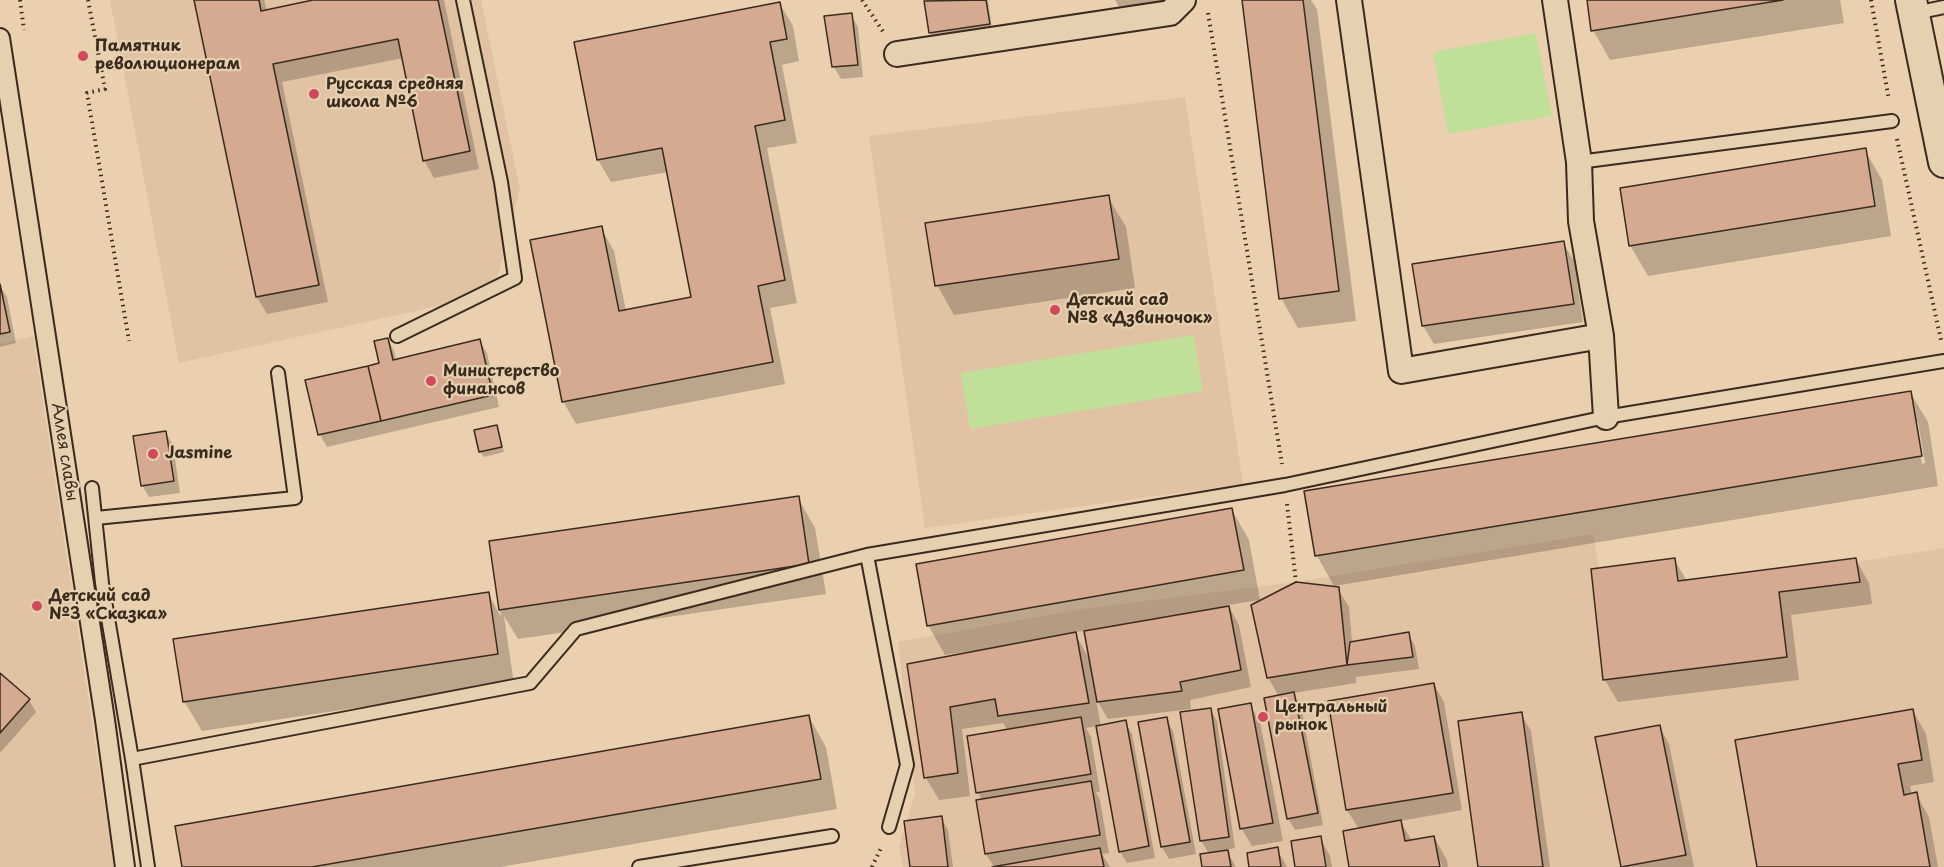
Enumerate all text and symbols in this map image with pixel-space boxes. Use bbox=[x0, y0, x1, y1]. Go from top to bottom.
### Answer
place label: Памятник революционерам bbox=[95, 37, 240, 75]
marker: Памятник революционерам bbox=[76, 49, 90, 63]
place label: Русская средняя школа №6 bbox=[326, 75, 464, 113]
marker: Русская средняя школа №6 bbox=[307, 87, 321, 101]
place label: Детский сад №8 «Дзвиночок» bbox=[1067, 291, 1212, 329]
marker: Детский сад №8 «Дзвиночок» bbox=[1048, 303, 1062, 317]
place label: Министерство финансов bbox=[443, 362, 559, 400]
marker: Министерство финансов bbox=[424, 374, 438, 388]
street label: Аллея славы bbox=[47, 402, 81, 502]
place label: Jasmine bbox=[165, 444, 232, 464]
marker: Jasmine bbox=[146, 447, 160, 461]
place label: Детский сад №3 «Сказка» bbox=[49, 587, 167, 625]
marker: Детский сад №3 «Сказка» bbox=[30, 599, 44, 613]
place label: Центральный рынок bbox=[1275, 698, 1388, 736]
marker: Центральный рынок bbox=[1256, 710, 1270, 724]

